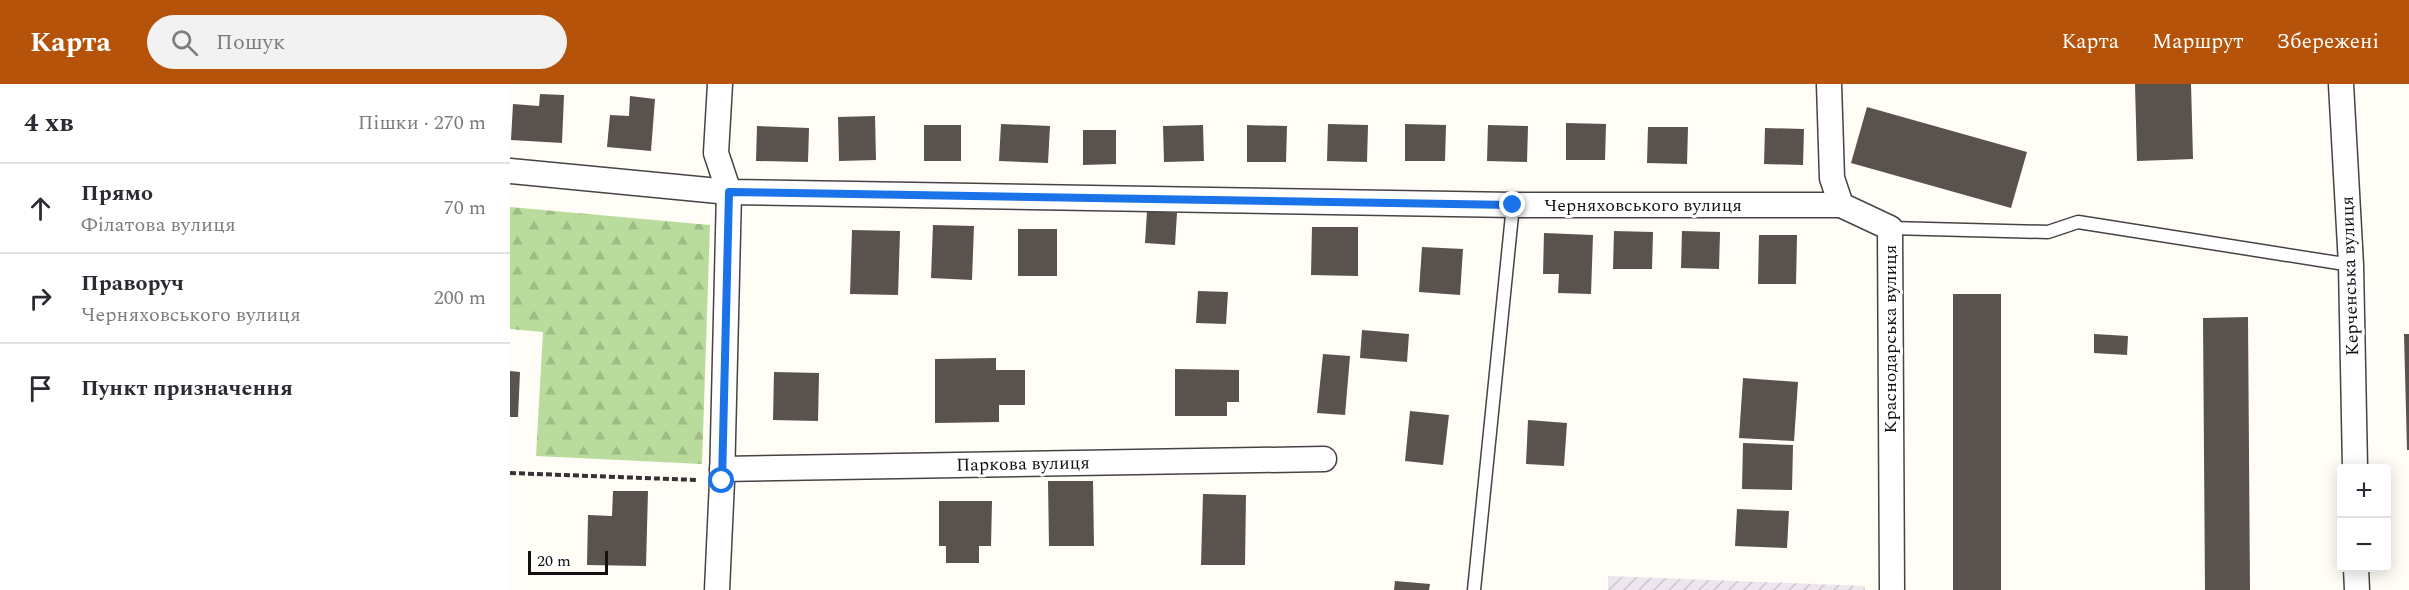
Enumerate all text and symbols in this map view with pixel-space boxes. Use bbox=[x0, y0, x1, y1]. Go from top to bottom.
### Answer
search box bbox=[147, 15, 567, 69]
text: Карта bbox=[30, 21, 111, 64]
icon: search bbox=[168, 26, 201, 59]
text: Пошук bbox=[216, 26, 285, 59]
text: Карта bbox=[2062, 26, 2119, 58]
text: Маршрут bbox=[2152, 26, 2243, 58]
text: Збережені bbox=[2276, 26, 2379, 58]
text: 4 хв bbox=[24, 103, 74, 143]
text: Пішки · 270 m bbox=[358, 108, 486, 138]
text: Прямо bbox=[81, 177, 153, 210]
route end bbox=[1499, 191, 1525, 217]
icon: ahead bbox=[24, 192, 57, 225]
street label: Черняховського вулиця bbox=[1544, 192, 1742, 219]
text: 70 m bbox=[444, 193, 486, 223]
street label: Керченська вулиця bbox=[2334, 196, 2366, 356]
text: Філатова вулиця bbox=[81, 210, 236, 240]
street label: Краснодарська вулиця bbox=[1877, 245, 1904, 434]
text: Праворуч bbox=[81, 267, 184, 300]
icon: right bbox=[24, 282, 57, 315]
text: 200 m bbox=[434, 283, 486, 313]
text: Черняховського вулиця bbox=[81, 300, 301, 330]
icon: arrive bbox=[24, 372, 57, 405]
text: Пункт призначення bbox=[81, 372, 293, 405]
street label: Паркова вулиця bbox=[956, 449, 1090, 479]
map controls bbox=[2337, 464, 2391, 572]
button: + bbox=[2337, 464, 2391, 518]
route start bbox=[708, 467, 734, 493]
button: − bbox=[2337, 518, 2391, 572]
scale bar bbox=[528, 548, 608, 576]
text: 20 m bbox=[537, 549, 571, 573]

